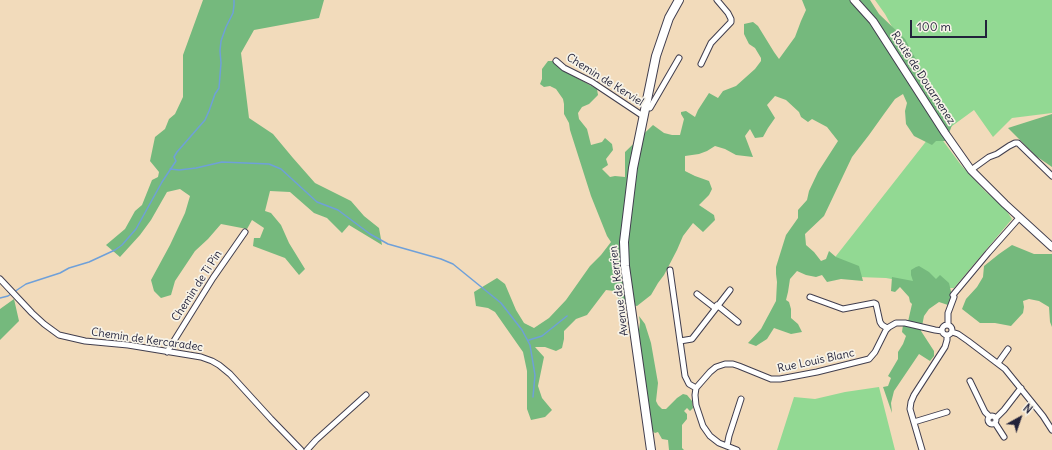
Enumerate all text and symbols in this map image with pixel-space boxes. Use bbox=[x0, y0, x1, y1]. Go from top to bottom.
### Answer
scale bar bbox=[912, 12, 989, 38]
text: 100 m bbox=[917, 19, 951, 34]
street label: Route de Douarnenez bbox=[888, 29, 958, 127]
street label: Chemin de Kerviel bbox=[564, 51, 646, 109]
street label: Avenue de Kerrien bbox=[607, 245, 631, 337]
street label: Chemin de Ti Pin bbox=[169, 248, 225, 324]
street label: Chemin de Kercaradec bbox=[90, 326, 204, 354]
street label: Rue Louis Blanc bbox=[776, 346, 856, 376]
north arrow bbox=[1000, 398, 1040, 438]
text: N bbox=[1020, 401, 1035, 417]

